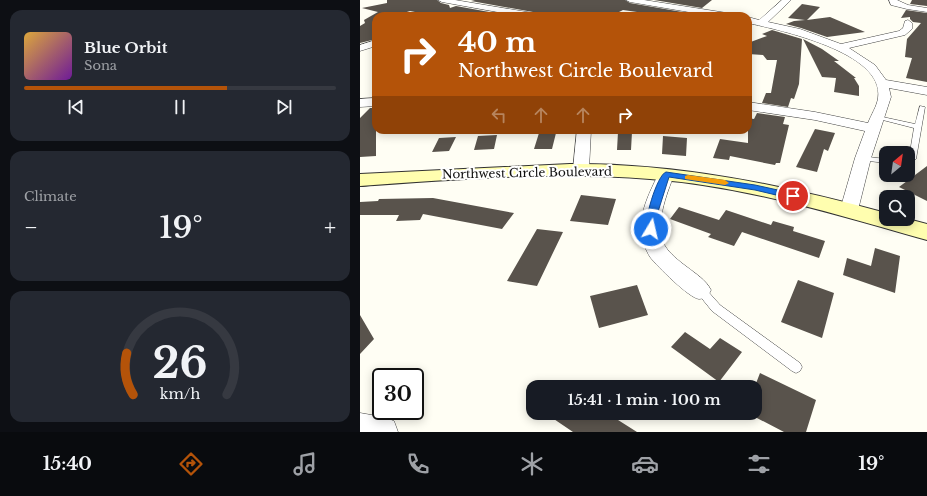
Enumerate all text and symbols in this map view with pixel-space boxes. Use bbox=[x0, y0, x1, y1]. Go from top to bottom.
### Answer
text: 40 m bbox=[458, 25, 536, 60]
icon: right bbox=[392, 28, 444, 80]
text: Blue Orbit bbox=[84, 38, 167, 57]
text: Sona bbox=[84, 57, 117, 74]
text: Northwest Circle Boulevard bbox=[458, 60, 713, 82]
icon: previous bbox=[65, 96, 87, 118]
icon: pause bbox=[169, 96, 191, 118]
icon: next bbox=[273, 96, 295, 118]
icon: left bbox=[488, 104, 510, 126]
icon: ahead bbox=[530, 104, 552, 126]
icon: ahead bbox=[572, 104, 594, 126]
icon: right bbox=[614, 104, 636, 126]
north arrow bbox=[879, 146, 915, 182]
map controls bbox=[879, 146, 915, 226]
street label: Northwest Circle Boulevard bbox=[442, 164, 612, 181]
pin bbox=[776, 179, 810, 213]
icon: arrive bbox=[782, 185, 804, 207]
text: Climate bbox=[24, 188, 77, 205]
button: search bbox=[879, 190, 915, 226]
position arrow bbox=[630, 208, 672, 250]
text: 19° bbox=[159, 209, 203, 246]
text: − bbox=[24, 214, 38, 241]
text: + bbox=[324, 214, 336, 241]
text: 26 bbox=[152, 337, 208, 388]
speed limit sign: 30 bbox=[372, 368, 424, 420]
text: km/h bbox=[160, 384, 200, 402]
text: 15:41 · 1 min · 100 m bbox=[567, 390, 721, 409]
icon: directions bbox=[177, 450, 205, 478]
icon: music bbox=[291, 450, 319, 478]
icon: phone bbox=[404, 450, 432, 478]
icon: climate bbox=[518, 450, 546, 478]
icon: car bbox=[631, 450, 659, 478]
icon: filters bbox=[745, 450, 773, 478]
text: 15:40 bbox=[43, 453, 92, 475]
text: 19° bbox=[858, 453, 884, 475]

